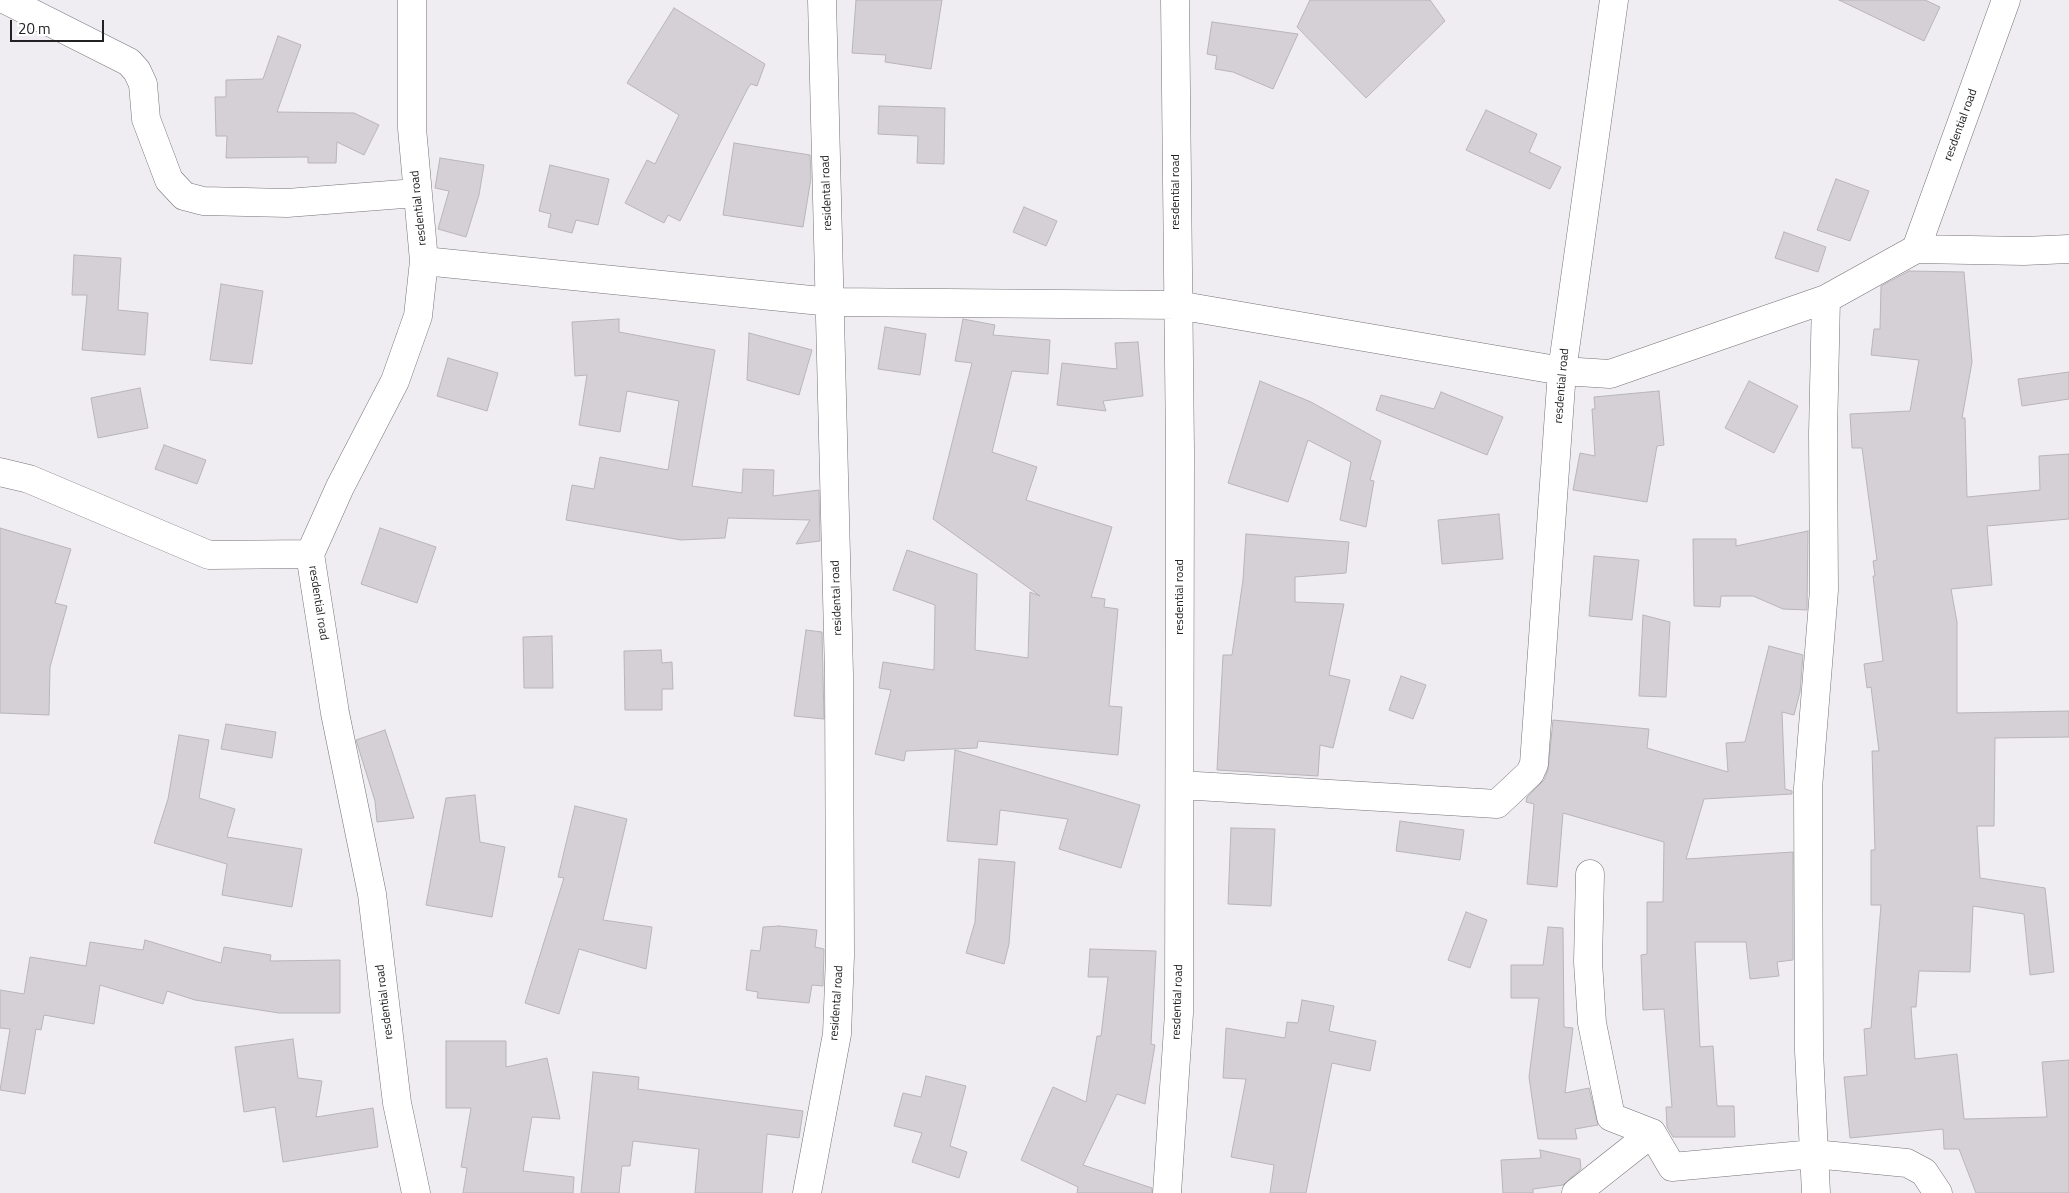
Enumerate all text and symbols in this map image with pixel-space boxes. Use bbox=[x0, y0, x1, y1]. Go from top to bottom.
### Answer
scale bar bbox=[12, 10, 106, 42]
text: 20 m bbox=[18, 17, 51, 40]
street label: resdential road bbox=[1941, 87, 1981, 163]
street label: resdential road bbox=[1169, 154, 1183, 230]
street label: residental road bbox=[818, 155, 836, 231]
street label: resdential road bbox=[408, 170, 430, 246]
street label: resdential road bbox=[1552, 348, 1572, 424]
street label: resdential road bbox=[1173, 559, 1187, 635]
street label: residental road bbox=[828, 560, 846, 636]
street label: resdential road bbox=[305, 565, 331, 641]
street label: resdential road bbox=[373, 964, 397, 1040]
street label: resdential road bbox=[1169, 964, 1187, 1040]
street label: residental road bbox=[827, 965, 847, 1041]

